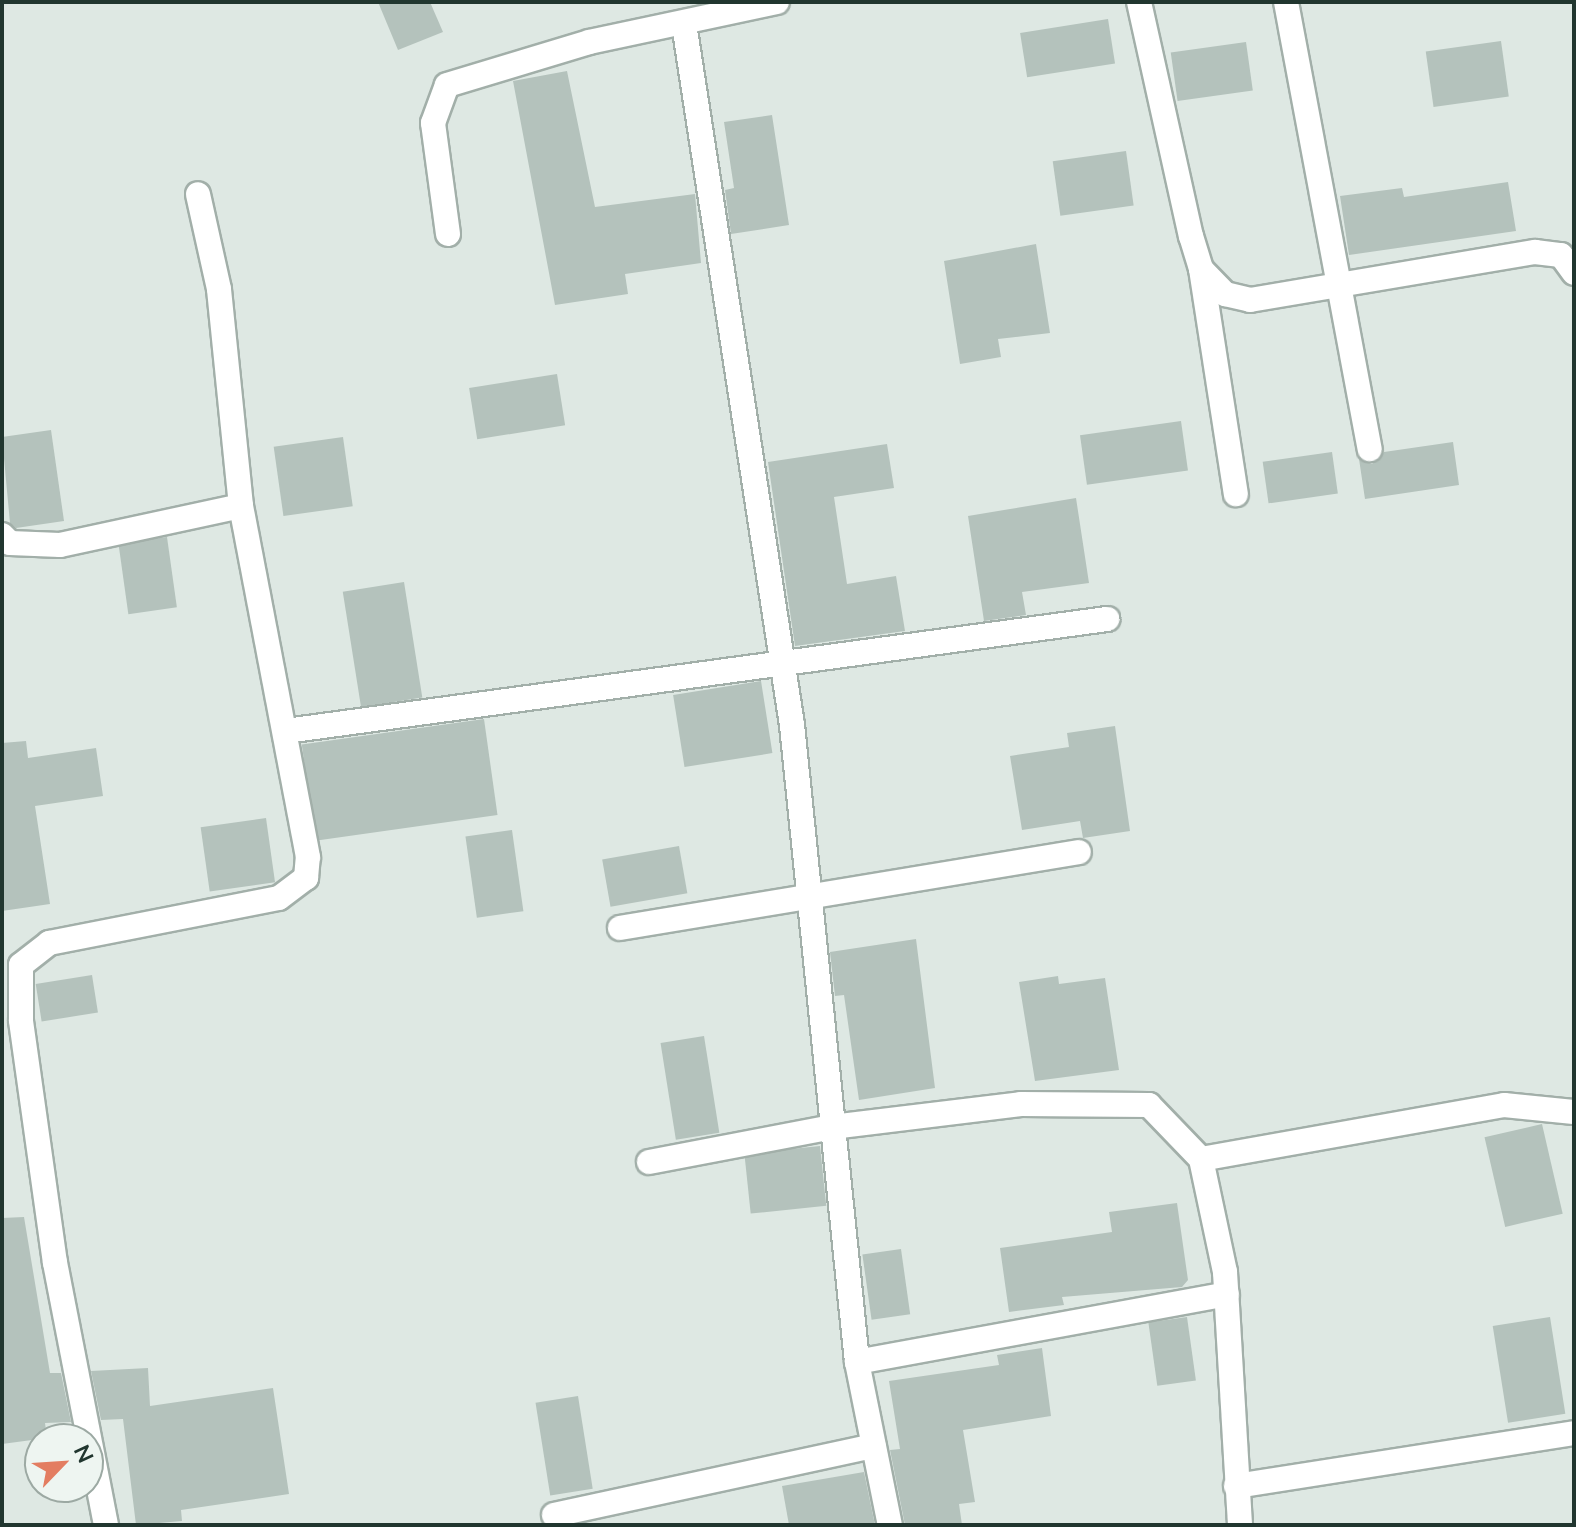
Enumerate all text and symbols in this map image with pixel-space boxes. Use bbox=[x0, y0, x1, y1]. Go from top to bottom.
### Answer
north arrow bbox=[24, 1423, 104, 1503]
text: N bbox=[68, 1440, 100, 1467]

